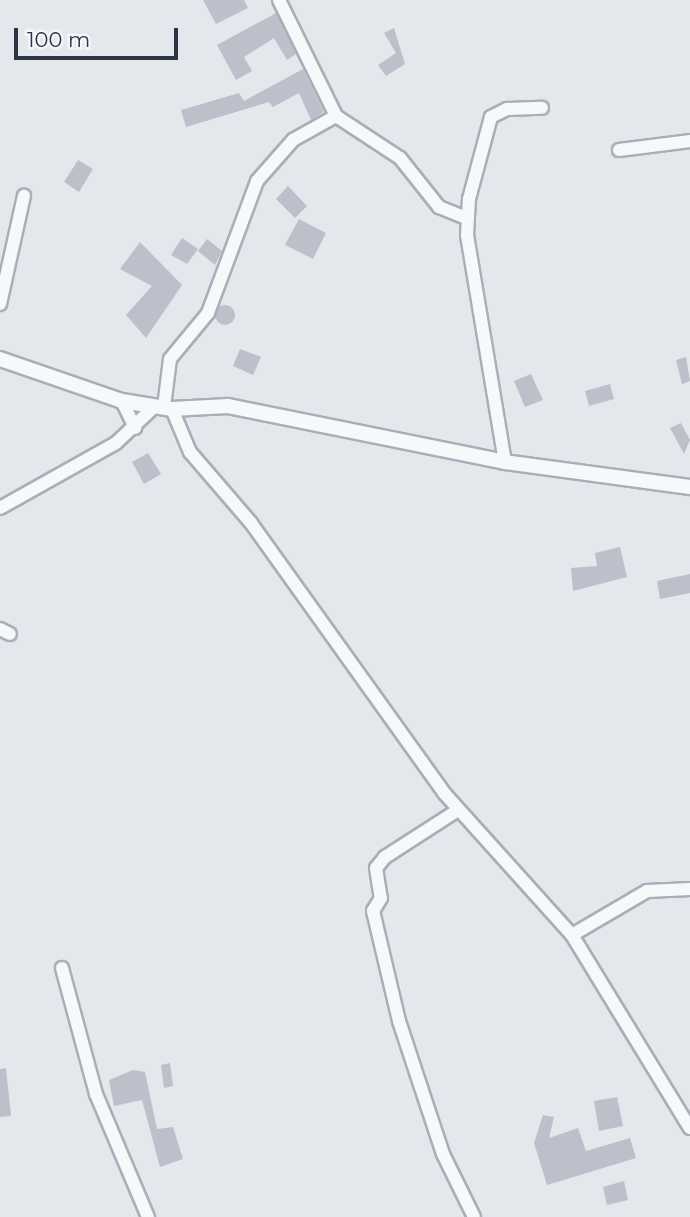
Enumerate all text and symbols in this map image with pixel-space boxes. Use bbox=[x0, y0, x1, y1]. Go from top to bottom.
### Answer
scale bar bbox=[18, 14, 182, 58]
text: 100 m bbox=[27, 27, 90, 52]

